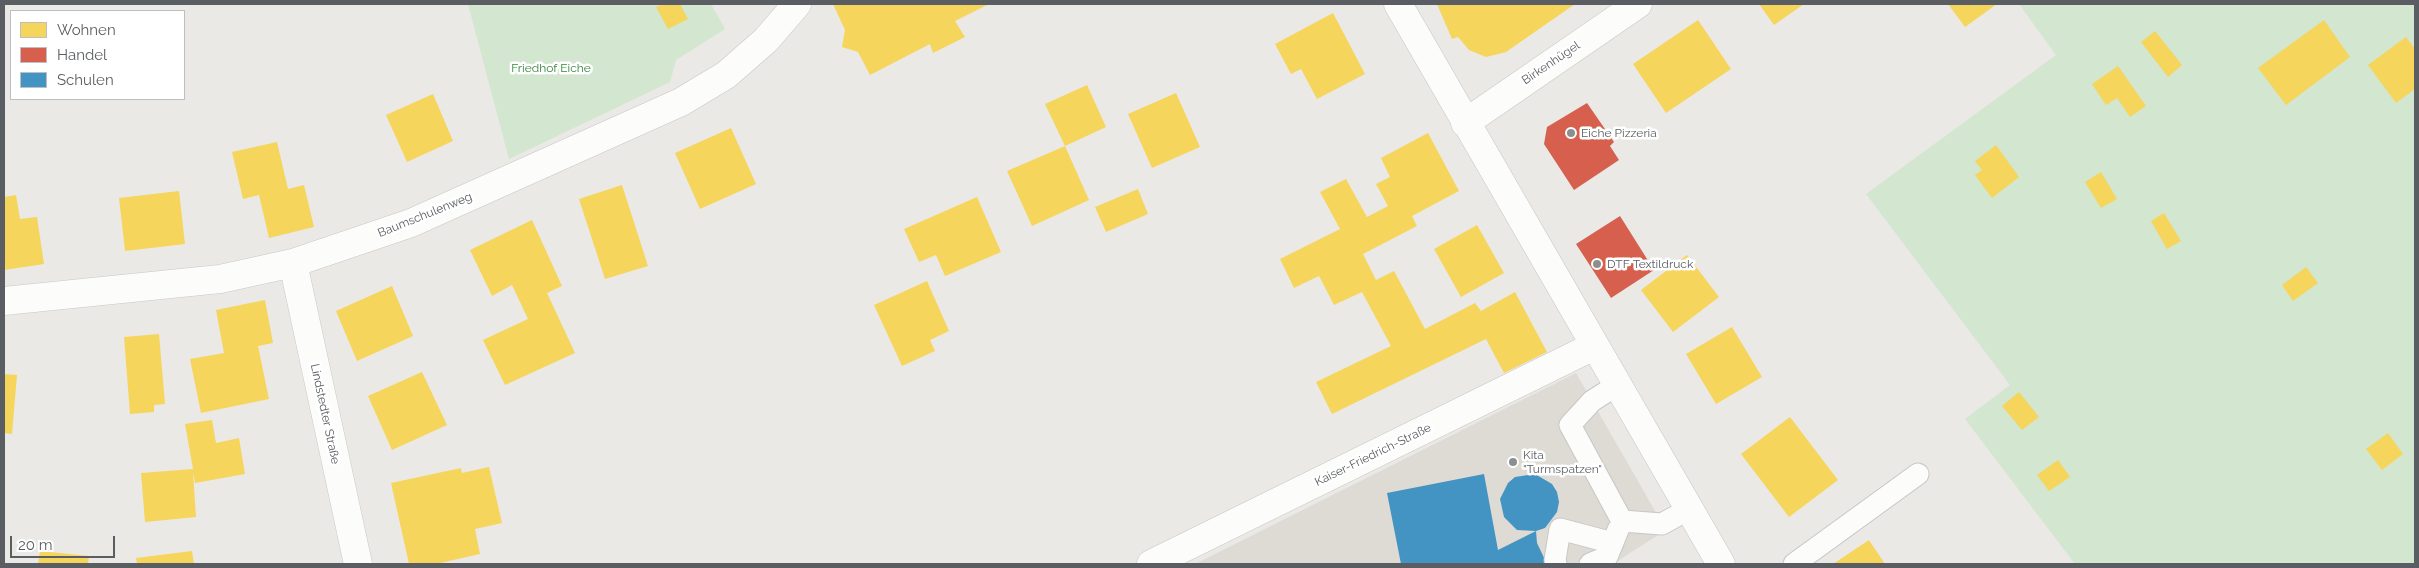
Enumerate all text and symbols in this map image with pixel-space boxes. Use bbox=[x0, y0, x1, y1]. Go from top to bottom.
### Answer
legend bbox=[10, 10, 185, 100]
text: Wohnen bbox=[57, 21, 116, 39]
street label: Birkenhügel bbox=[1519, 38, 1583, 88]
text: Handel bbox=[57, 46, 107, 64]
park label: Friedhof Eiche bbox=[511, 61, 591, 75]
text: Schulen bbox=[57, 71, 114, 89]
place label: Eiche Pizzeria bbox=[1581, 126, 1657, 140]
marker: Eiche Pizzeria bbox=[1565, 127, 1577, 139]
street label: Baumschulenweg bbox=[376, 190, 474, 240]
place label: DTF Textildruck bbox=[1607, 257, 1693, 271]
marker: DTF Textildruck bbox=[1591, 258, 1603, 270]
street label: Lindstedter Straße bbox=[307, 363, 343, 465]
street label: Kaiser-Friedrich-Straße bbox=[1313, 421, 1433, 489]
place label: Kita "Turmspatzen" bbox=[1523, 448, 1602, 476]
marker: Kita "Turmspatzen" bbox=[1507, 456, 1519, 468]
scale bar bbox=[12, 526, 118, 558]
text: 20 m bbox=[18, 536, 53, 554]

